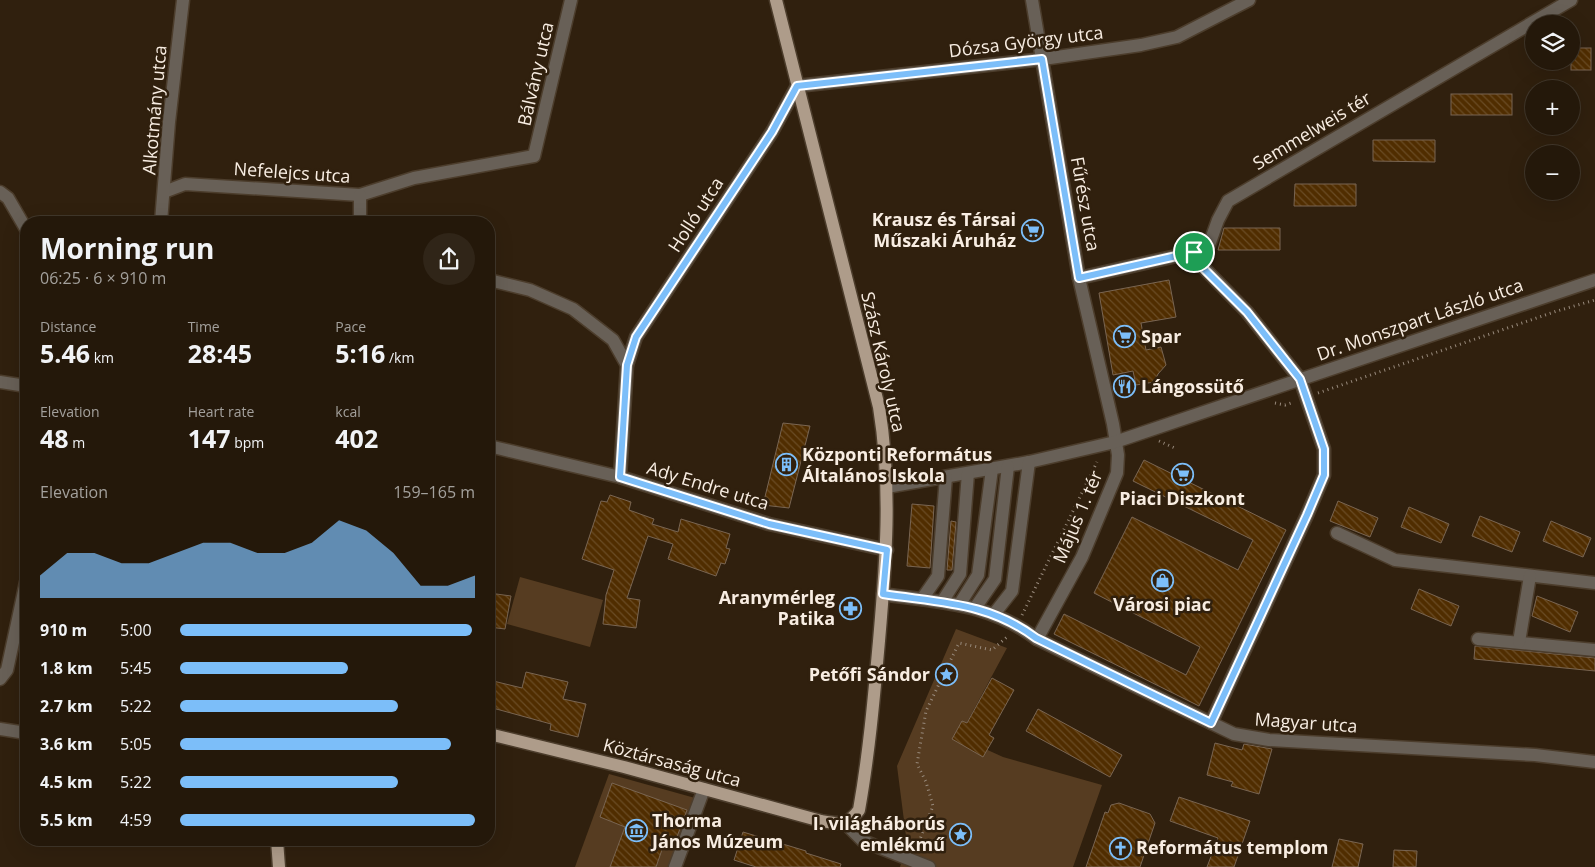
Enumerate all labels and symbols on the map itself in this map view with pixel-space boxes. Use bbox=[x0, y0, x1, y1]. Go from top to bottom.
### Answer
street label: Bálvány utca bbox=[511, 19, 559, 128]
street label: Dózsa György utca bbox=[947, 20, 1104, 62]
street label: Alkotmány utca bbox=[136, 44, 172, 176]
street label: Semmelweis tér bbox=[1248, 85, 1376, 175]
street label: Fűrész utca bbox=[1066, 155, 1106, 253]
street label: Nefelejcs utca bbox=[233, 156, 351, 188]
street label: Holló utca bbox=[662, 172, 728, 257]
place label: Krausz és Társai Műszaki Áruház bbox=[872, 207, 1016, 252]
supermarket icon: Krausz és Társai Műszaki Áruház bbox=[1020, 218, 1044, 242]
pin bbox=[1173, 231, 1215, 273]
street label: Dr. Monszpart László utca bbox=[1313, 272, 1526, 366]
street label: Szász Károly utca bbox=[856, 289, 912, 434]
place label: Spar bbox=[1141, 324, 1181, 348]
supermarket icon: Spar bbox=[1113, 325, 1137, 349]
place label: Lángossütő bbox=[1141, 374, 1244, 398]
restaurant icon: Lángossütő bbox=[1113, 375, 1137, 399]
place label: Központi Református Általános Iskola bbox=[802, 442, 992, 487]
building icon: Központi Református Általános Iskola bbox=[774, 453, 798, 477]
street label: Ady Endre utca bbox=[644, 455, 772, 515]
supermarket icon: Piaci Diszkont bbox=[1170, 462, 1194, 486]
street label: Május 1. tér bbox=[1047, 466, 1108, 567]
place label: Piaci Diszkont bbox=[1119, 486, 1245, 510]
shop icon: Városi piac bbox=[1150, 568, 1174, 592]
place label: Aranymérleg Patika bbox=[719, 585, 835, 630]
place label: Városi piac bbox=[1113, 592, 1211, 616]
pharmacy icon: Aranymérleg Patika bbox=[839, 596, 863, 620]
place label: Petőfi Sándor bbox=[809, 662, 930, 686]
place icon: Petőfi Sándor bbox=[934, 663, 958, 687]
street label: Magyar utca bbox=[1254, 706, 1358, 738]
street label: Köztársaság utca bbox=[601, 732, 744, 792]
place label: Thorma János Múzeum bbox=[650, 808, 783, 853]
place label: I. világháborús emlékmű bbox=[813, 811, 945, 856]
museum icon: Thorma János Múzeum bbox=[624, 819, 648, 843]
place icon: I. világháborús emlékmű bbox=[949, 822, 973, 846]
place label: Református templom bbox=[1136, 835, 1328, 859]
church icon: Református templom bbox=[1108, 836, 1132, 860]

